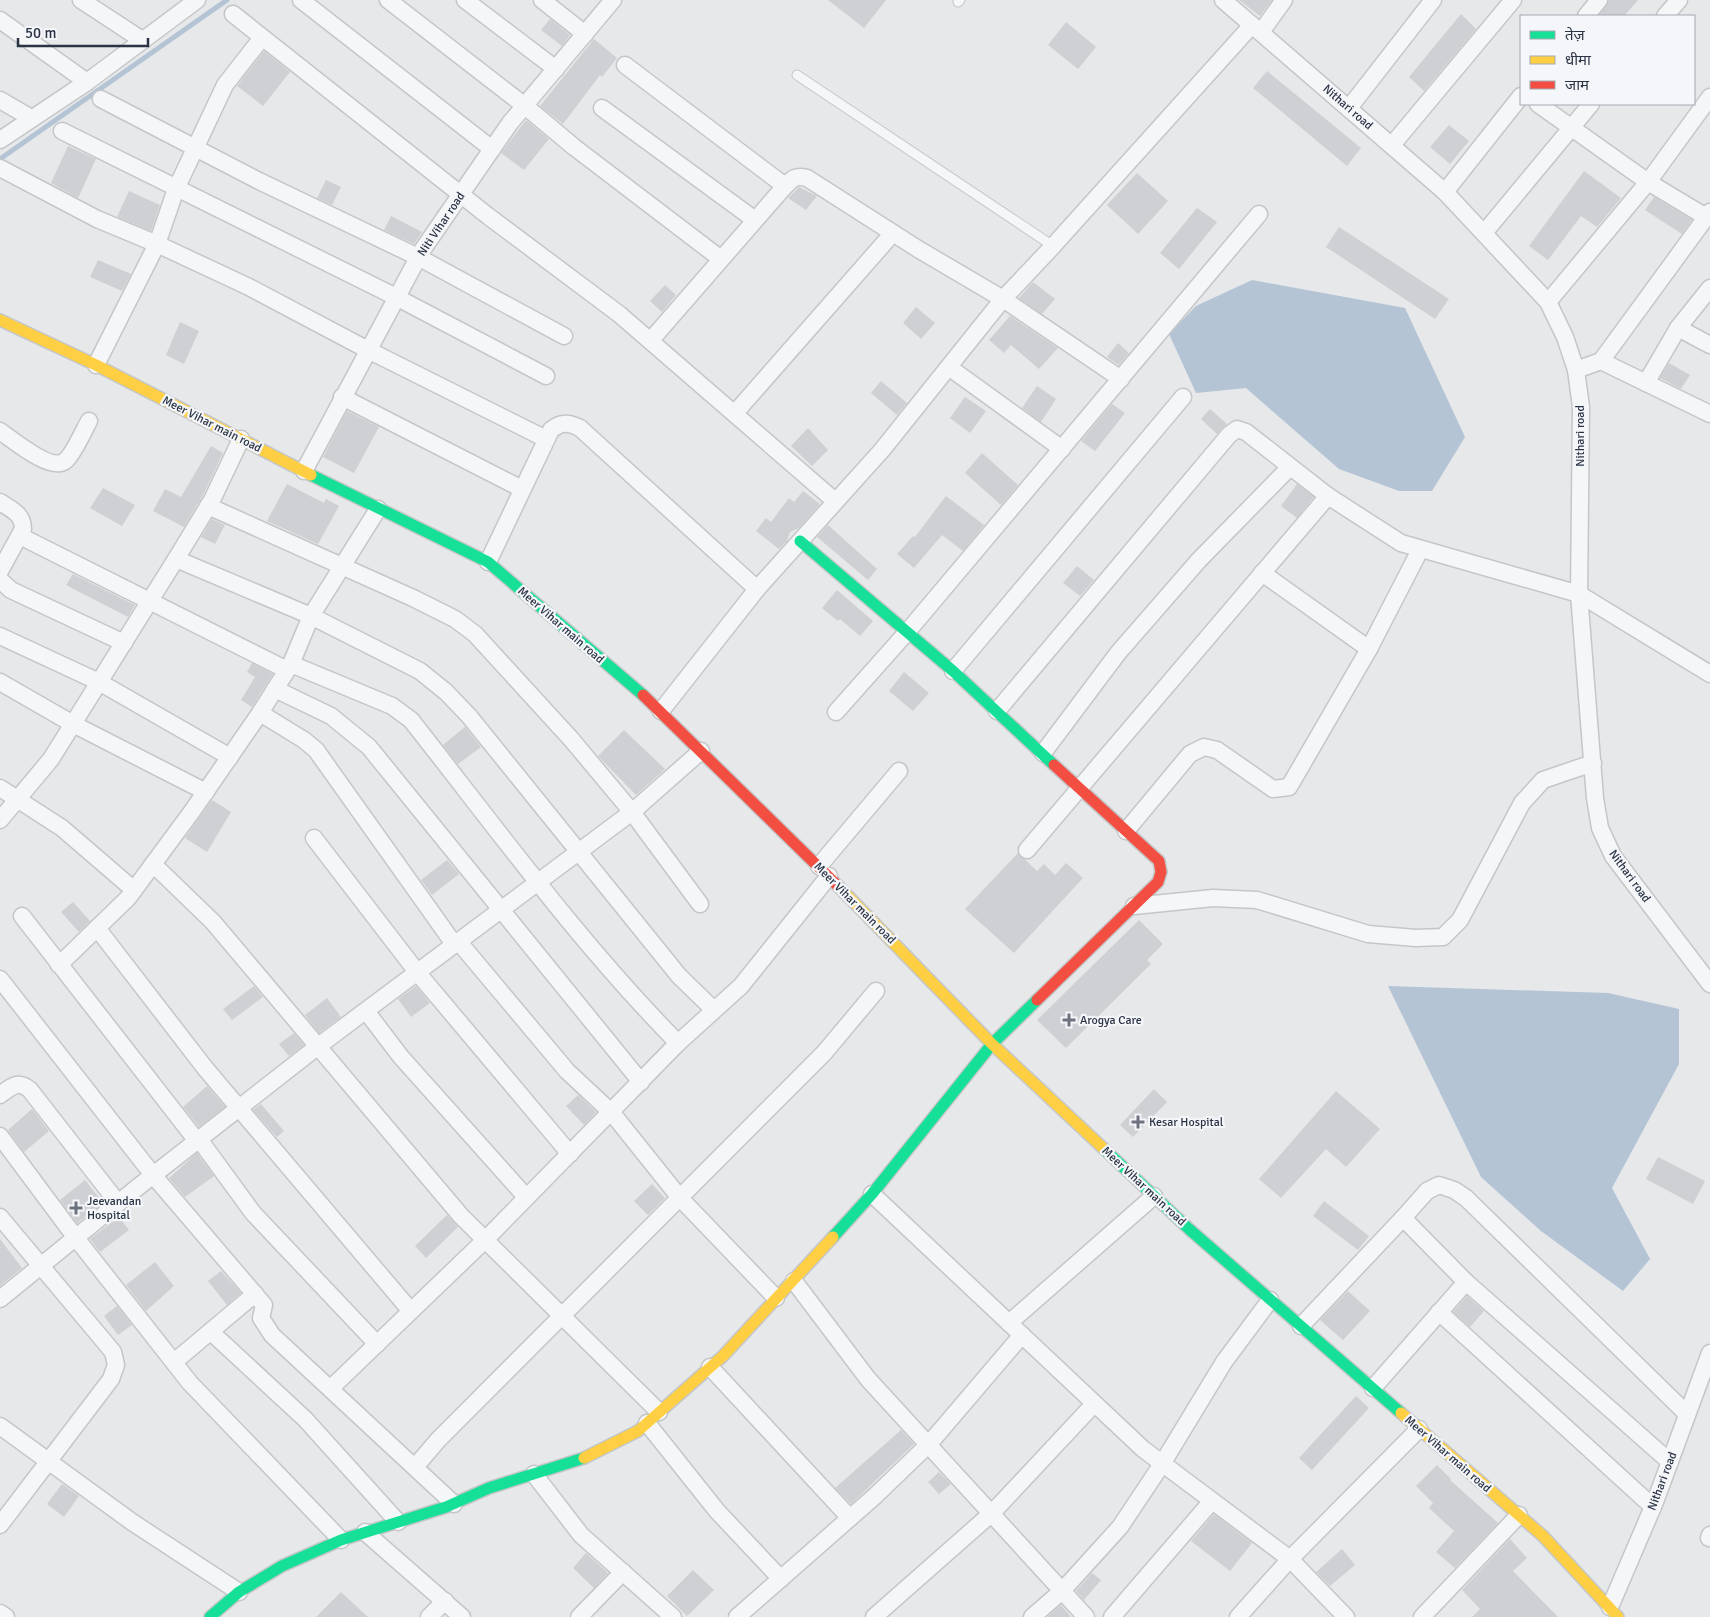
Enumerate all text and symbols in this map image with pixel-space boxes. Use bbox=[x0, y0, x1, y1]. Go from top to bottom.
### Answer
scale bar bbox=[18, 15, 148, 47]
legend bbox=[1520, 15, 1695, 105]
text: 50 m bbox=[25, 24, 56, 42]
text: तेज़ bbox=[1565, 26, 1586, 44]
text: धीमा bbox=[1565, 51, 1592, 69]
text: जाम bbox=[1565, 76, 1590, 94]
street label: Nithari road bbox=[1320, 82, 1376, 133]
street label: Niti Vihar road bbox=[414, 189, 468, 259]
street label: Meer Vihar main road bbox=[160, 393, 264, 456]
street label: Nithari road bbox=[1573, 405, 1588, 467]
street label: Meer Vihar main road bbox=[514, 584, 607, 667]
street label: Nithari road bbox=[1605, 847, 1654, 906]
street label: Meer Vihar main road bbox=[811, 859, 899, 947]
marker: Arogya Care bbox=[1062, 1013, 1076, 1027]
place label: Arogya Care bbox=[1080, 1013, 1142, 1028]
marker: Kesar Hospital bbox=[1131, 1115, 1145, 1129]
place label: Kesar Hospital bbox=[1149, 1115, 1224, 1130]
street label: Meer Vihar main road bbox=[1098, 1144, 1189, 1229]
place label: Jeevandan Hospital bbox=[87, 1194, 141, 1223]
marker: Jeevandan Hospital bbox=[69, 1201, 83, 1215]
street label: Meer Vihar main road bbox=[1401, 1413, 1494, 1496]
street label: Nithari road bbox=[1644, 1450, 1680, 1513]

